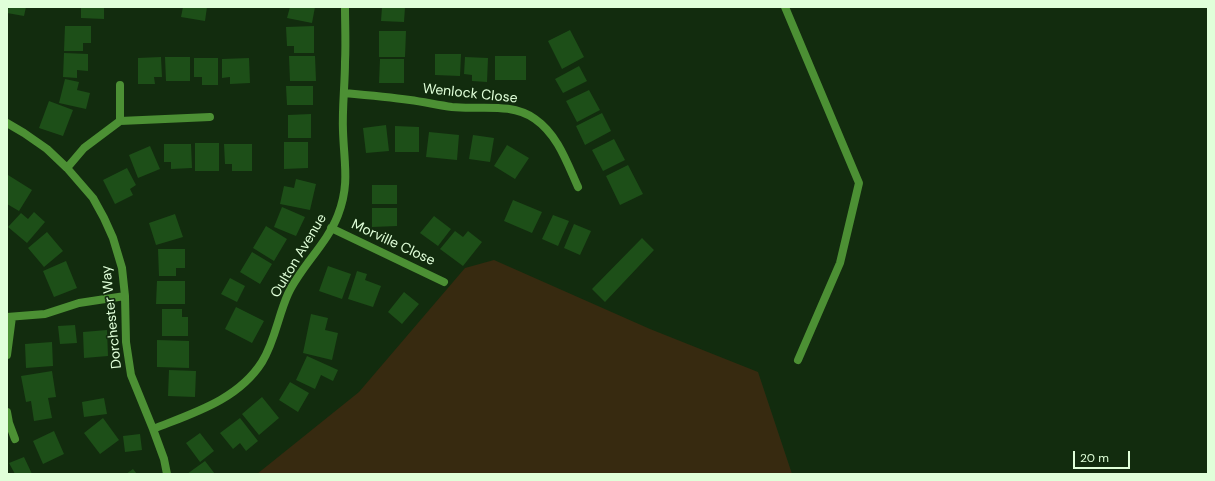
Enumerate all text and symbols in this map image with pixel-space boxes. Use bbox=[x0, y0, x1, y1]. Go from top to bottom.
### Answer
street label: Wenlock Close bbox=[422, 81, 518, 107]
street label: Oulton Avenue bbox=[267, 211, 331, 301]
street label: Morville Close bbox=[349, 216, 437, 270]
street label: Dorchester Way bbox=[98, 265, 126, 369]
scale bar bbox=[1075, 443, 1132, 469]
text: 20 m bbox=[1080, 450, 1109, 466]

